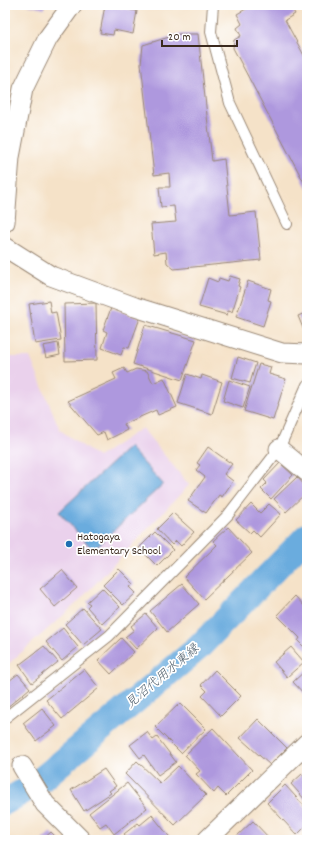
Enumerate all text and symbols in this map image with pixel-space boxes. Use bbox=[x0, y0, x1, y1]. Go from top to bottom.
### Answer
scale bar bbox=[162, 22, 237, 48]
text: 20 m bbox=[168, 29, 191, 46]
place label: Hatogaya Elementary School bbox=[77, 529, 161, 560]
marker: Hatogaya Elementary School bbox=[64, 539, 74, 549]
water label: 見沼代用水東縁 bbox=[122, 640, 205, 714]

